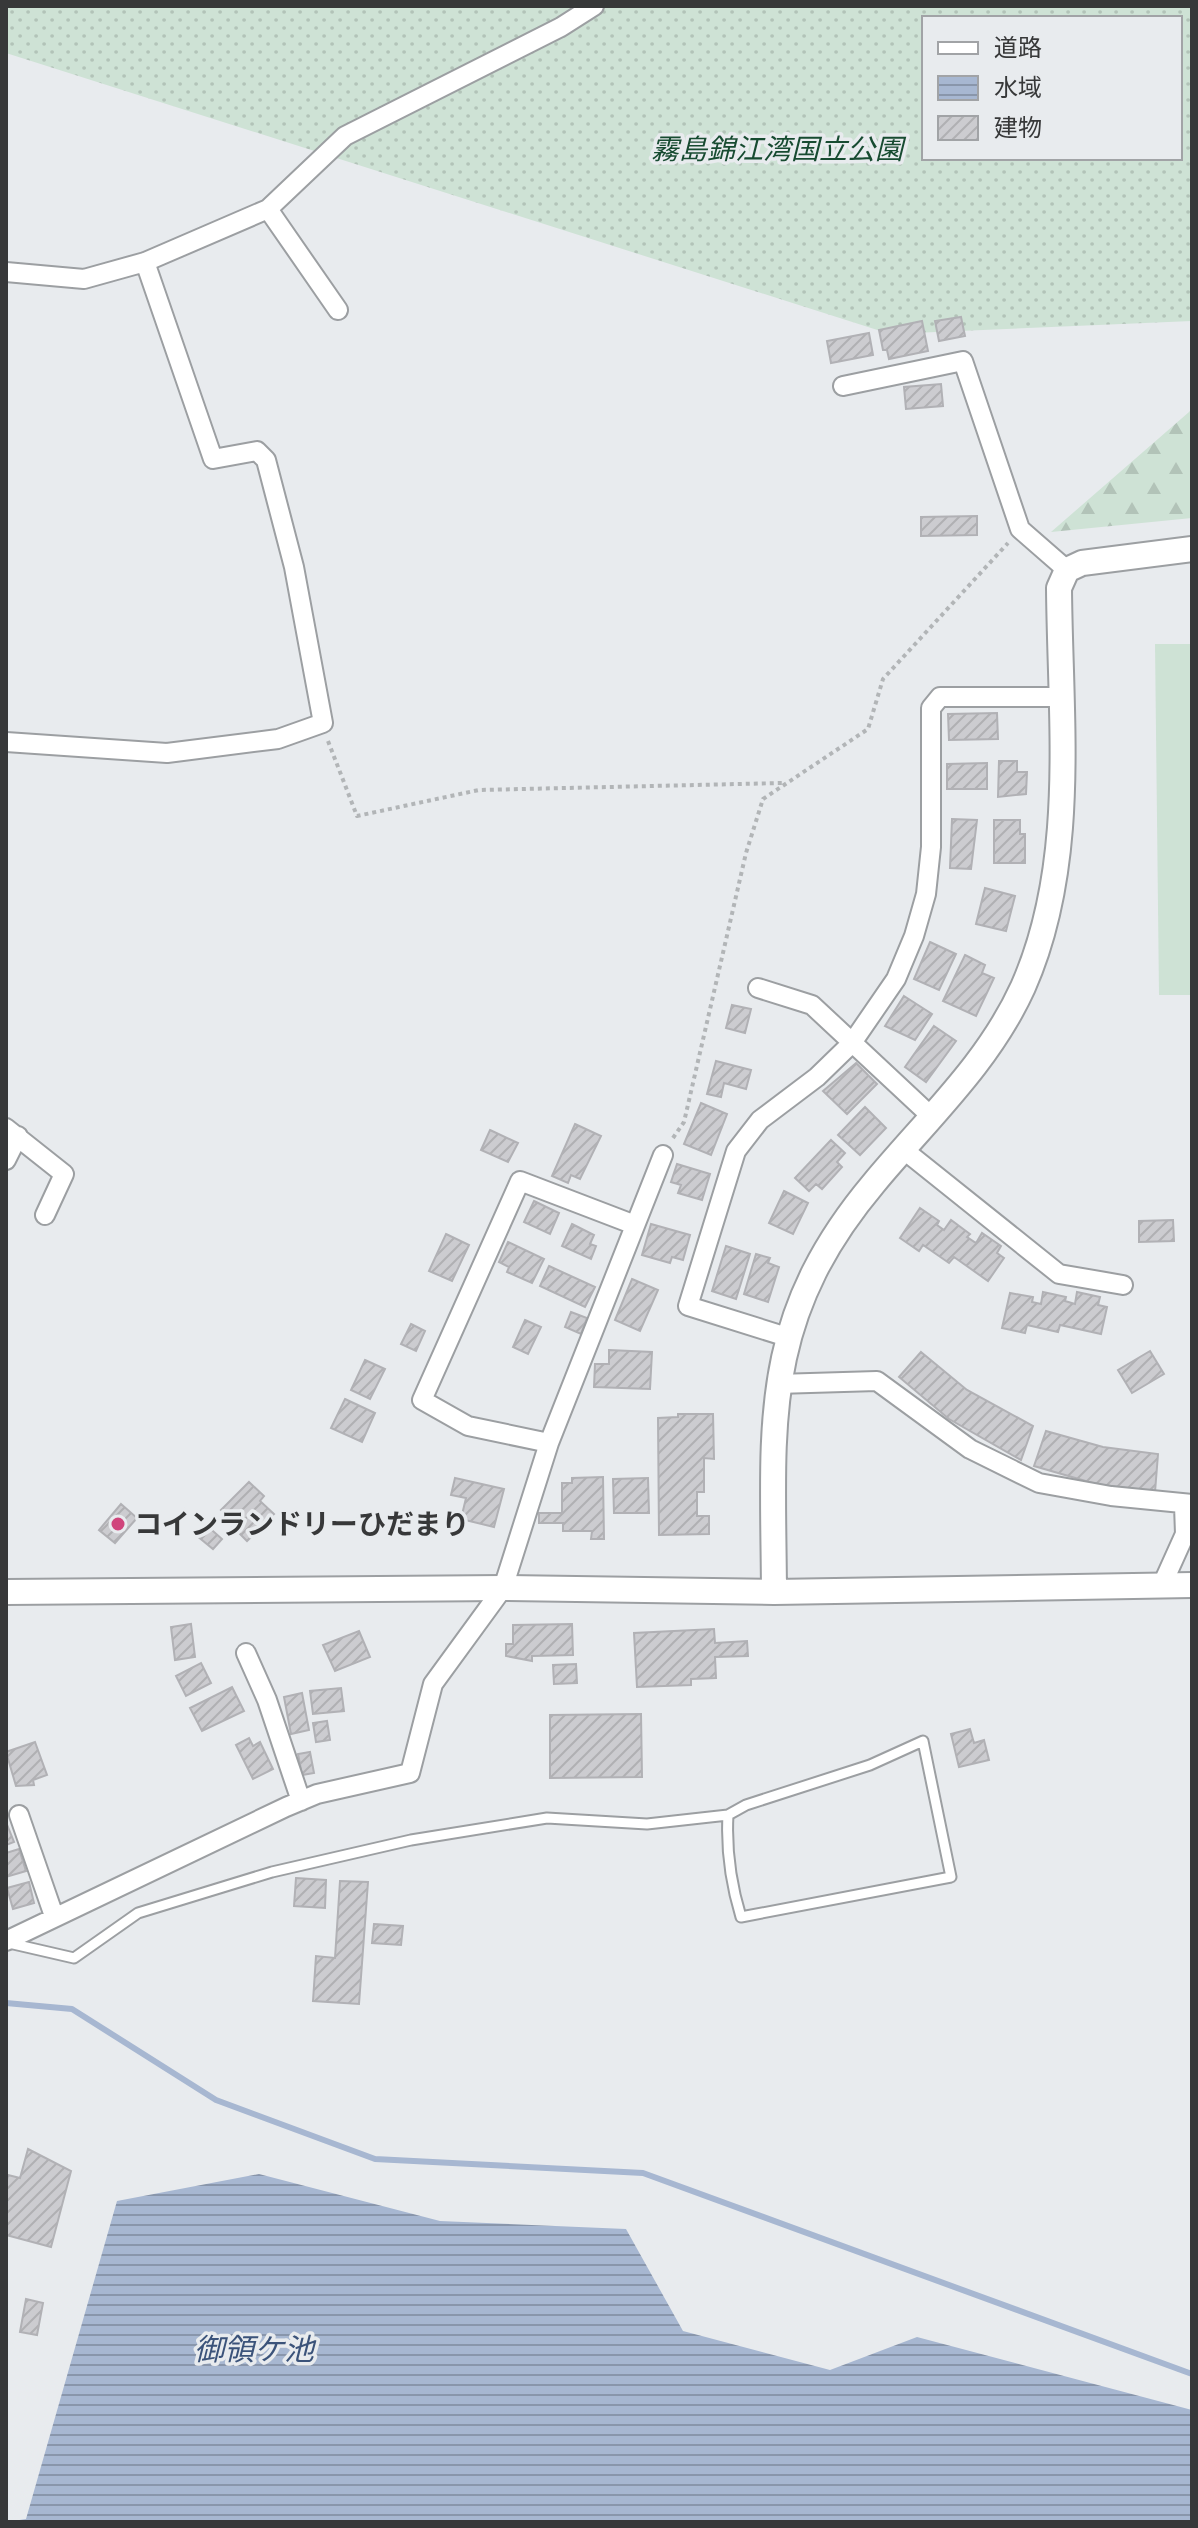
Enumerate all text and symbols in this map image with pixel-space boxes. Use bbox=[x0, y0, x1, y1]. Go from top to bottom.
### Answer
legend bbox=[922, 16, 1182, 160]
text: 道路 bbox=[994, 33, 1042, 62]
text: 水域 bbox=[994, 73, 1042, 102]
text: 建物 bbox=[994, 113, 1042, 142]
park label: 霧島錦江湾国立公園 bbox=[651, 132, 907, 167]
place label: コインランドリーひだまり bbox=[134, 1507, 469, 1542]
marker: コインランドリーひだまり bbox=[109, 1515, 127, 1533]
water label: 御領ケ池 bbox=[194, 2331, 317, 2368]

